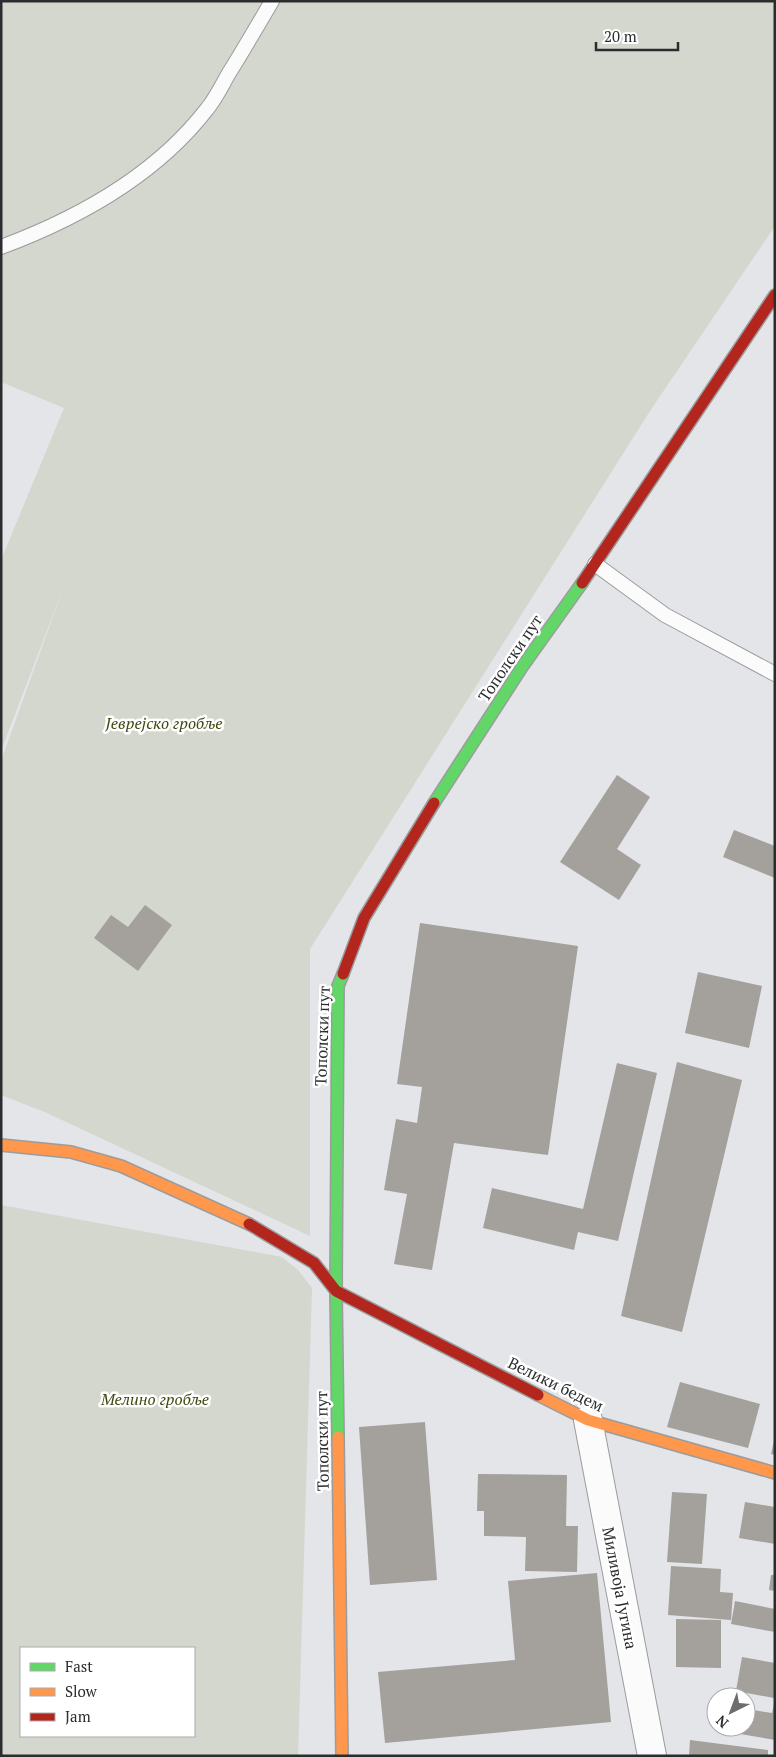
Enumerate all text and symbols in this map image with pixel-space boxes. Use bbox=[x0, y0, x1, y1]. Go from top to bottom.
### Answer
scale bar bbox=[596, 20, 678, 52]
text: 20 m bbox=[604, 26, 637, 46]
street label: Тополски пут bbox=[473, 610, 547, 706]
park label: Јеврејско гробље bbox=[104, 712, 223, 734]
street label: Тополски пут bbox=[309, 985, 335, 1086]
street label: Велики бедем bbox=[505, 1351, 608, 1417]
park label: Мелино гробље bbox=[100, 1388, 209, 1410]
street label: Тополски пут bbox=[310, 1391, 334, 1491]
street label: Миливоја Југина bbox=[597, 1525, 643, 1651]
legend bbox=[20, 1647, 195, 1737]
text: Fast bbox=[65, 1656, 93, 1676]
text: Slow bbox=[65, 1681, 98, 1701]
north arrow bbox=[706, 1687, 756, 1737]
text: Jam bbox=[65, 1706, 91, 1726]
text: N bbox=[711, 1711, 732, 1733]

